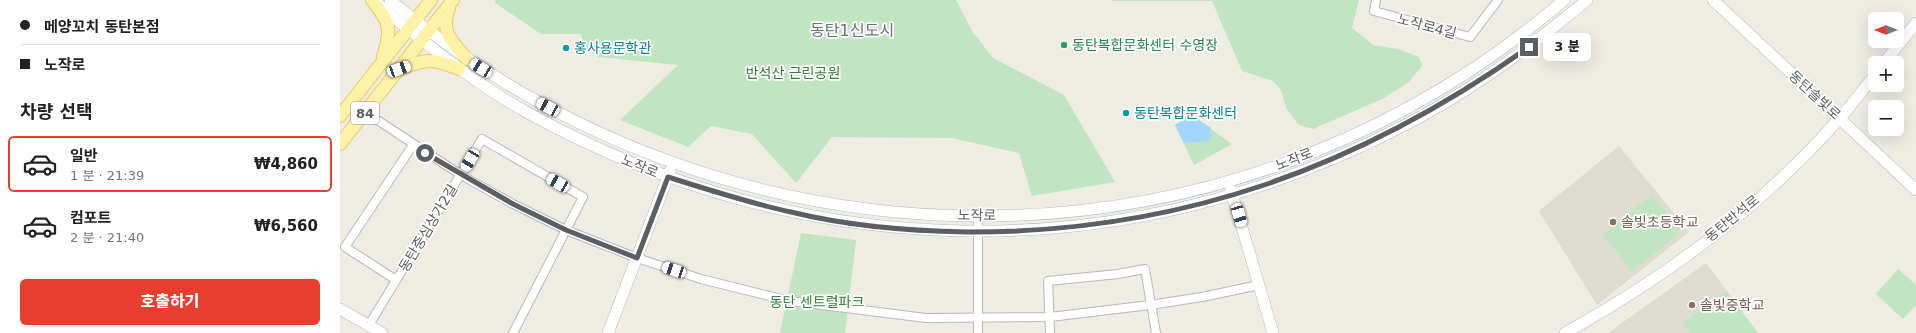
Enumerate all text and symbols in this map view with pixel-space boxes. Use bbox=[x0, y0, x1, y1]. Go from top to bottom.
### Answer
street label: 노작로4길 bbox=[1396, 10, 1458, 42]
north arrow bbox=[1868, 12, 1904, 48]
map controls bbox=[1868, 12, 1904, 136]
text: 메양꼬치 동탄본점 bbox=[44, 18, 160, 36]
district label: 동탄1신도시 bbox=[810, 21, 894, 40]
callout: 3 분 bbox=[1543, 33, 1591, 61]
place label: 동탄복합문화센터 수영장 bbox=[1072, 37, 1218, 53]
route end bbox=[1520, 38, 1538, 56]
text: 3 분 bbox=[1554, 39, 1580, 54]
place label: 홍사용문학관 bbox=[574, 40, 651, 56]
marker: 동탄복합문화센터 수영장 bbox=[1059, 40, 1069, 50]
marker: 홍사용문학관 bbox=[561, 43, 571, 53]
text: 노작로 bbox=[44, 56, 85, 74]
button: + bbox=[1868, 56, 1904, 92]
car bbox=[468, 57, 494, 79]
car bbox=[386, 59, 412, 79]
park label: 반석산 근린공원 bbox=[746, 65, 840, 81]
street label: 동탄솔빛로 bbox=[1786, 67, 1844, 123]
car bbox=[535, 96, 561, 118]
button: − bbox=[1868, 100, 1904, 136]
text: 차량 선택 bbox=[20, 101, 93, 122]
road number: 84 bbox=[351, 102, 379, 124]
place label: 동탄복합문화센터 bbox=[1134, 105, 1237, 121]
marker: 동탄복합문화센터 bbox=[1121, 108, 1131, 118]
route start bbox=[416, 144, 434, 162]
street label: 노작로 bbox=[1273, 145, 1315, 173]
icon: car bbox=[22, 146, 58, 182]
text: 일반 bbox=[70, 147, 98, 165]
car bbox=[459, 147, 481, 173]
street label: 노작로 bbox=[619, 151, 661, 181]
text: ₩4,860 bbox=[254, 155, 318, 173]
text: 1 분 · 21:39 bbox=[70, 168, 144, 183]
car bbox=[545, 172, 571, 194]
street label: 동탄중심상가2길 bbox=[396, 181, 460, 275]
street label: 동탄반석로 bbox=[1702, 191, 1762, 244]
car bbox=[1230, 202, 1248, 228]
street label: 노작로 bbox=[958, 207, 997, 223]
icon: car bbox=[22, 208, 58, 244]
text: 컴포트 bbox=[70, 209, 111, 227]
place label: 솔빛초등학교 bbox=[1621, 214, 1698, 230]
text: ₩6,560 bbox=[254, 217, 318, 235]
marker: 솔빛초등학교 bbox=[1608, 217, 1618, 227]
text: 2 분 · 21:40 bbox=[70, 230, 144, 245]
car bbox=[661, 261, 687, 279]
button: 호출하기 bbox=[20, 279, 320, 325]
park label: 동탄 센트럴파크 bbox=[770, 294, 864, 310]
place label: 솔빛중학교 bbox=[1700, 297, 1765, 313]
marker: 솔빛중학교 bbox=[1687, 300, 1697, 310]

